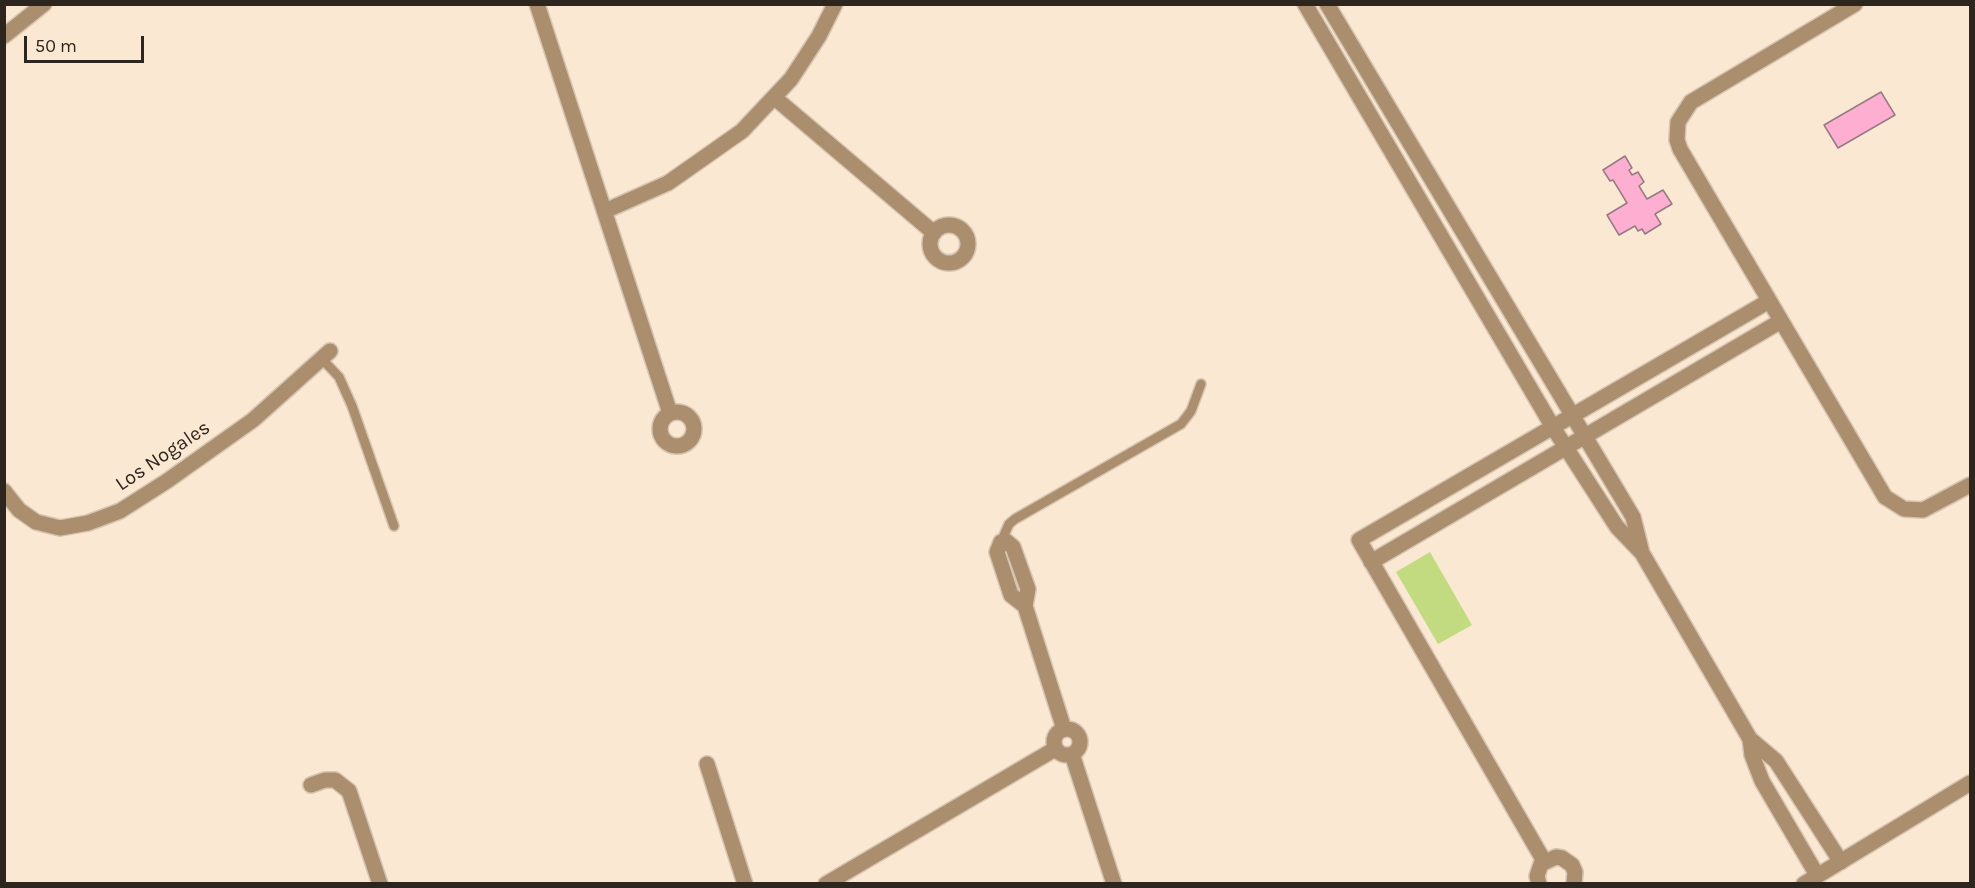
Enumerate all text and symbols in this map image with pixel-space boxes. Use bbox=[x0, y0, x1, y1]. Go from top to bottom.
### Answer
scale bar bbox=[27, 24, 147, 62]
text: 50 m bbox=[35, 35, 77, 57]
street label: Los Nogales bbox=[111, 416, 215, 496]

